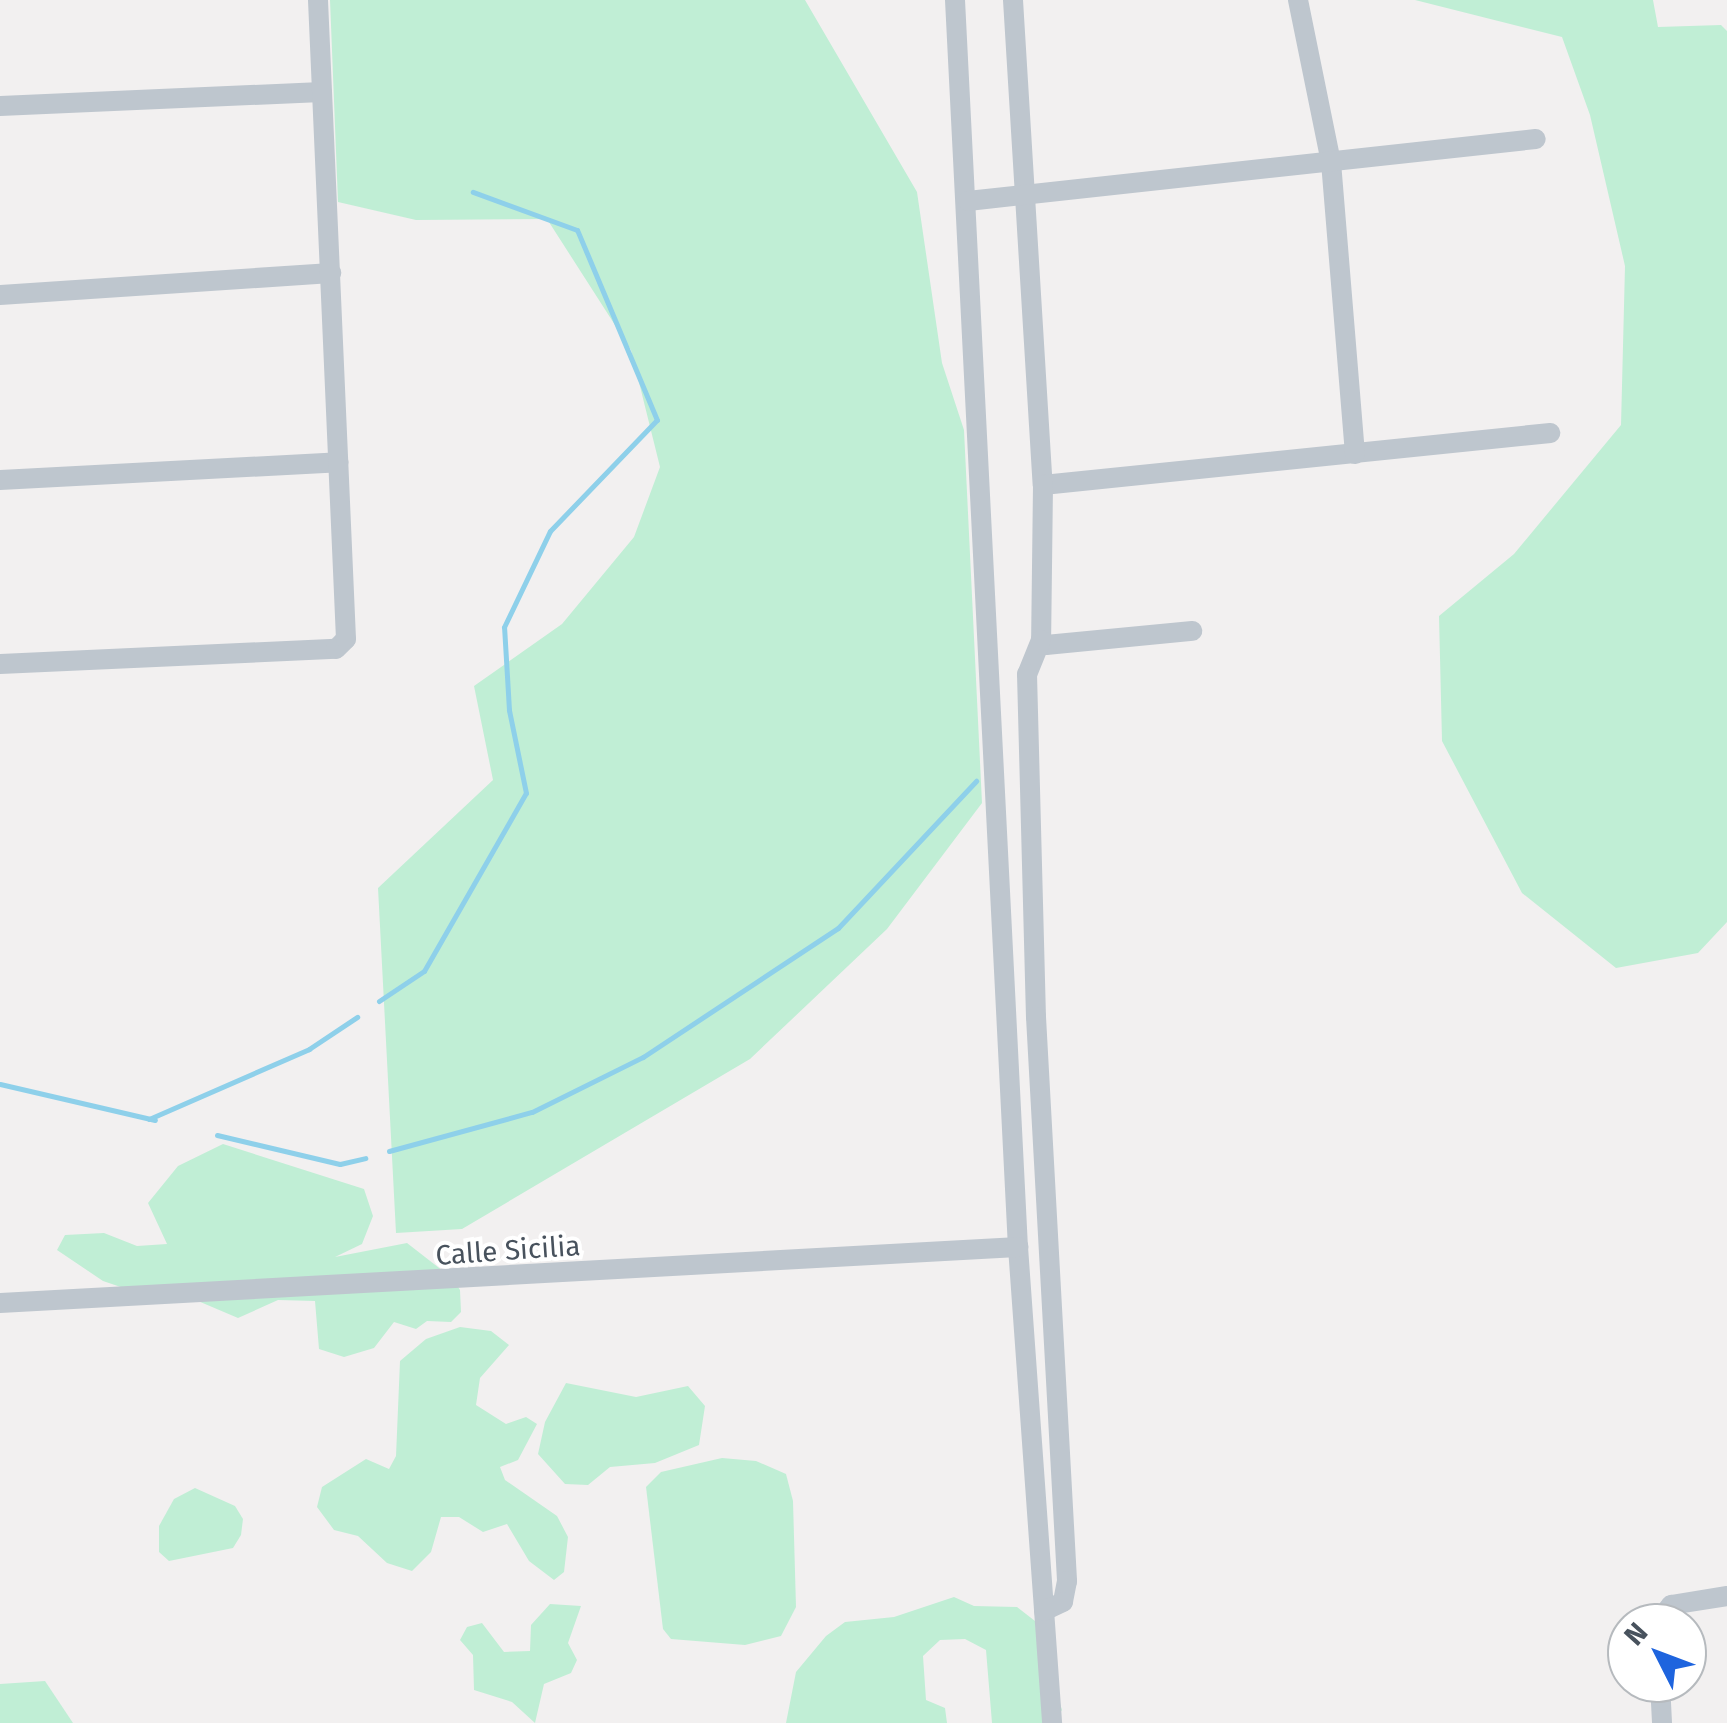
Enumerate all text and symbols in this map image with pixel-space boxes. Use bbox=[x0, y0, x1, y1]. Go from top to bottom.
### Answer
street label: Calle Sicilia bbox=[434, 1229, 582, 1273]
north arrow bbox=[1607, 1603, 1707, 1703]
text: N bbox=[1617, 1616, 1654, 1652]

